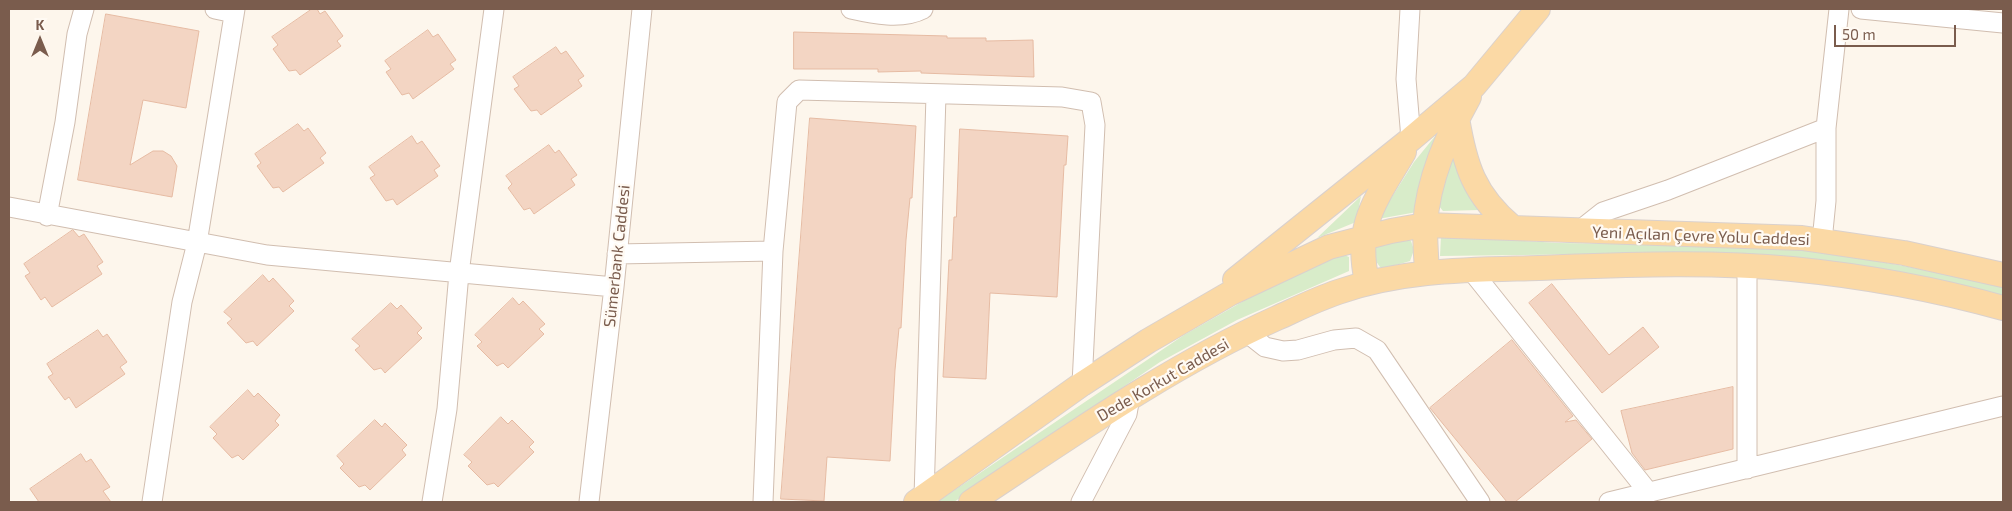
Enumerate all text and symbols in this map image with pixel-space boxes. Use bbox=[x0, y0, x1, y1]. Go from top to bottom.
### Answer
north arrow bbox=[15, 15, 65, 65]
scale bar bbox=[1837, 15, 1960, 47]
text: K bbox=[36, 16, 44, 33]
text: 50 m bbox=[1842, 25, 1876, 43]
street label: Sümerbank Caddesi bbox=[600, 184, 634, 328]
street label: Yeni Açılan Çevre Yolu Caddesi bbox=[1592, 223, 1810, 249]
street label: Dede Korkut Caddesi bbox=[1094, 334, 1232, 426]

